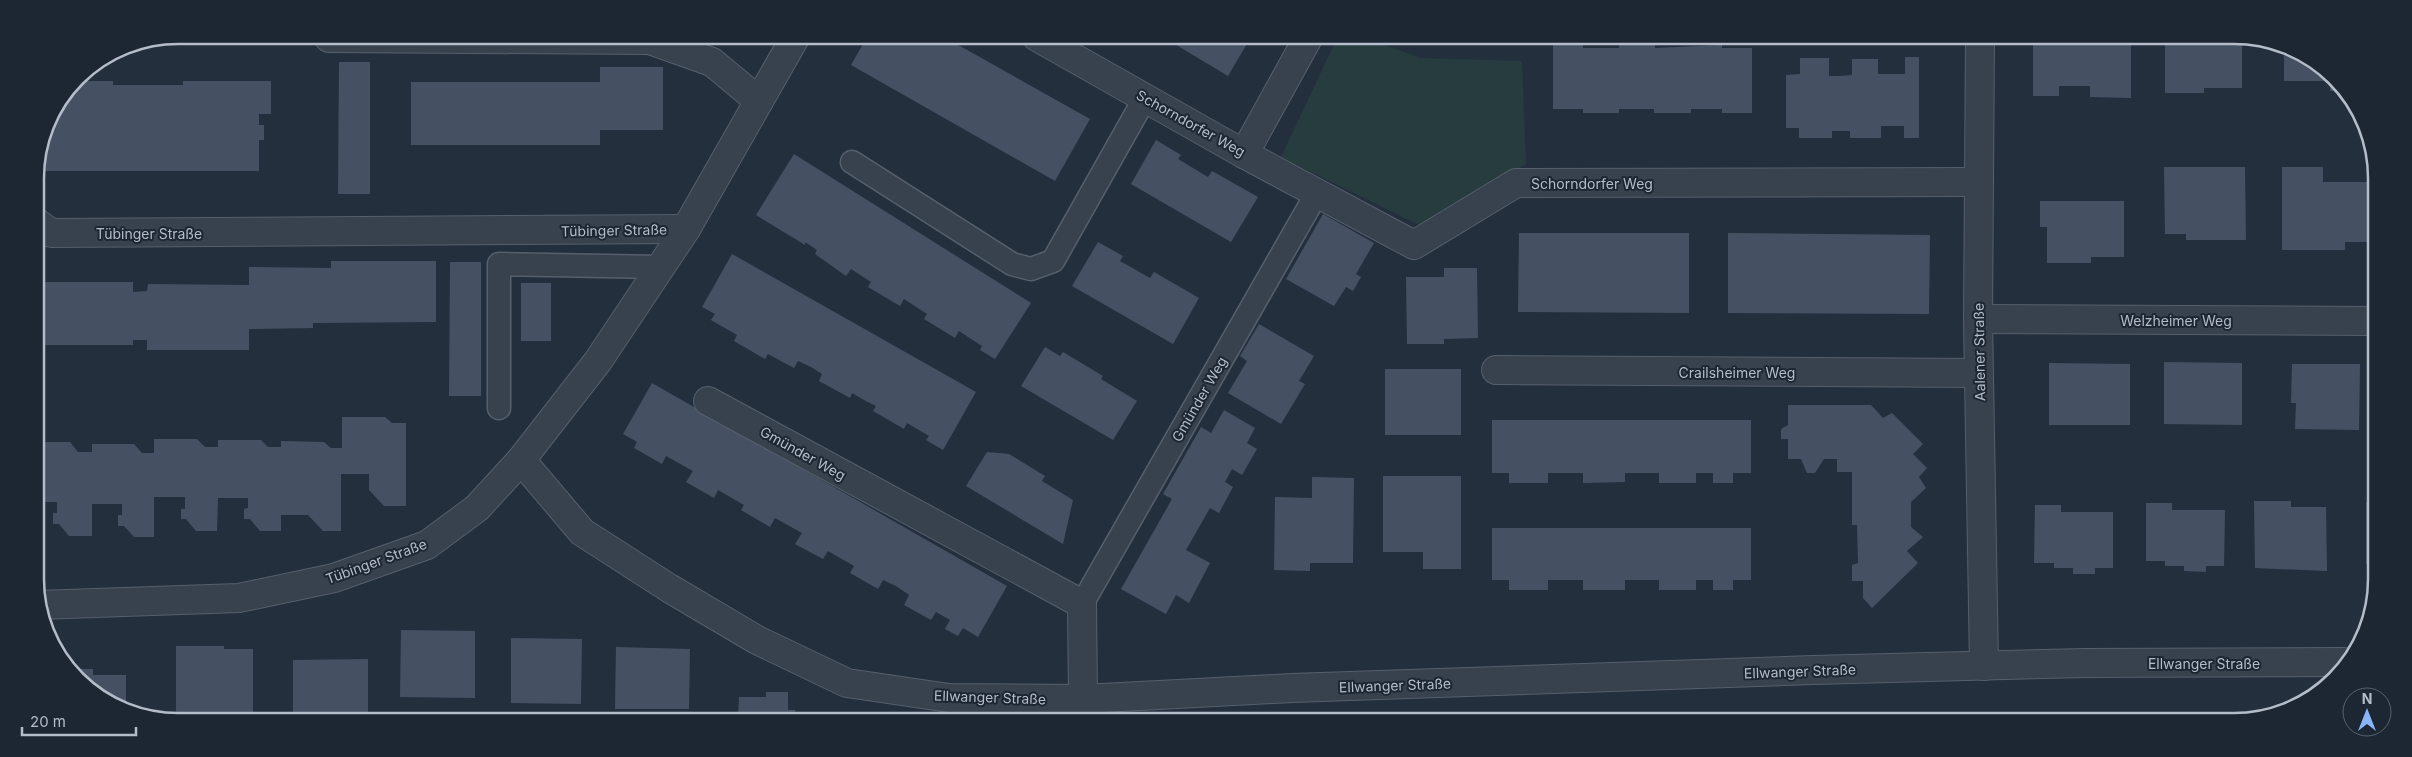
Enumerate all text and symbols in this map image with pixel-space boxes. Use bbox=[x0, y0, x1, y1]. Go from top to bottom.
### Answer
street label: Schorndorfer Weg bbox=[1134, 86, 1248, 160]
street label: Schorndorfer Weg bbox=[1531, 175, 1653, 192]
street label: Tübinger Straße bbox=[561, 221, 667, 239]
street label: Tübinger Straße bbox=[96, 225, 202, 242]
street label: Aalener Straße bbox=[1970, 303, 1988, 401]
street label: Welzheimer Weg bbox=[2120, 312, 2232, 329]
street label: Gmünder Weg bbox=[1168, 354, 1230, 444]
street label: Crailsheimer Weg bbox=[1679, 364, 1795, 381]
street label: Gmünder Weg bbox=[757, 423, 849, 483]
street label: Tübinger Straße bbox=[323, 535, 429, 587]
street label: Ellwanger Straße bbox=[2148, 655, 2260, 672]
street label: Ellwanger Straße bbox=[1744, 661, 1856, 681]
street label: Ellwanger Straße bbox=[1339, 675, 1451, 695]
street label: Ellwanger Straße bbox=[934, 687, 1046, 707]
north arrow bbox=[2342, 687, 2392, 737]
text: N bbox=[2362, 690, 2372, 707]
scale bar bbox=[22, 704, 136, 736]
text: 20 m bbox=[30, 712, 66, 731]

